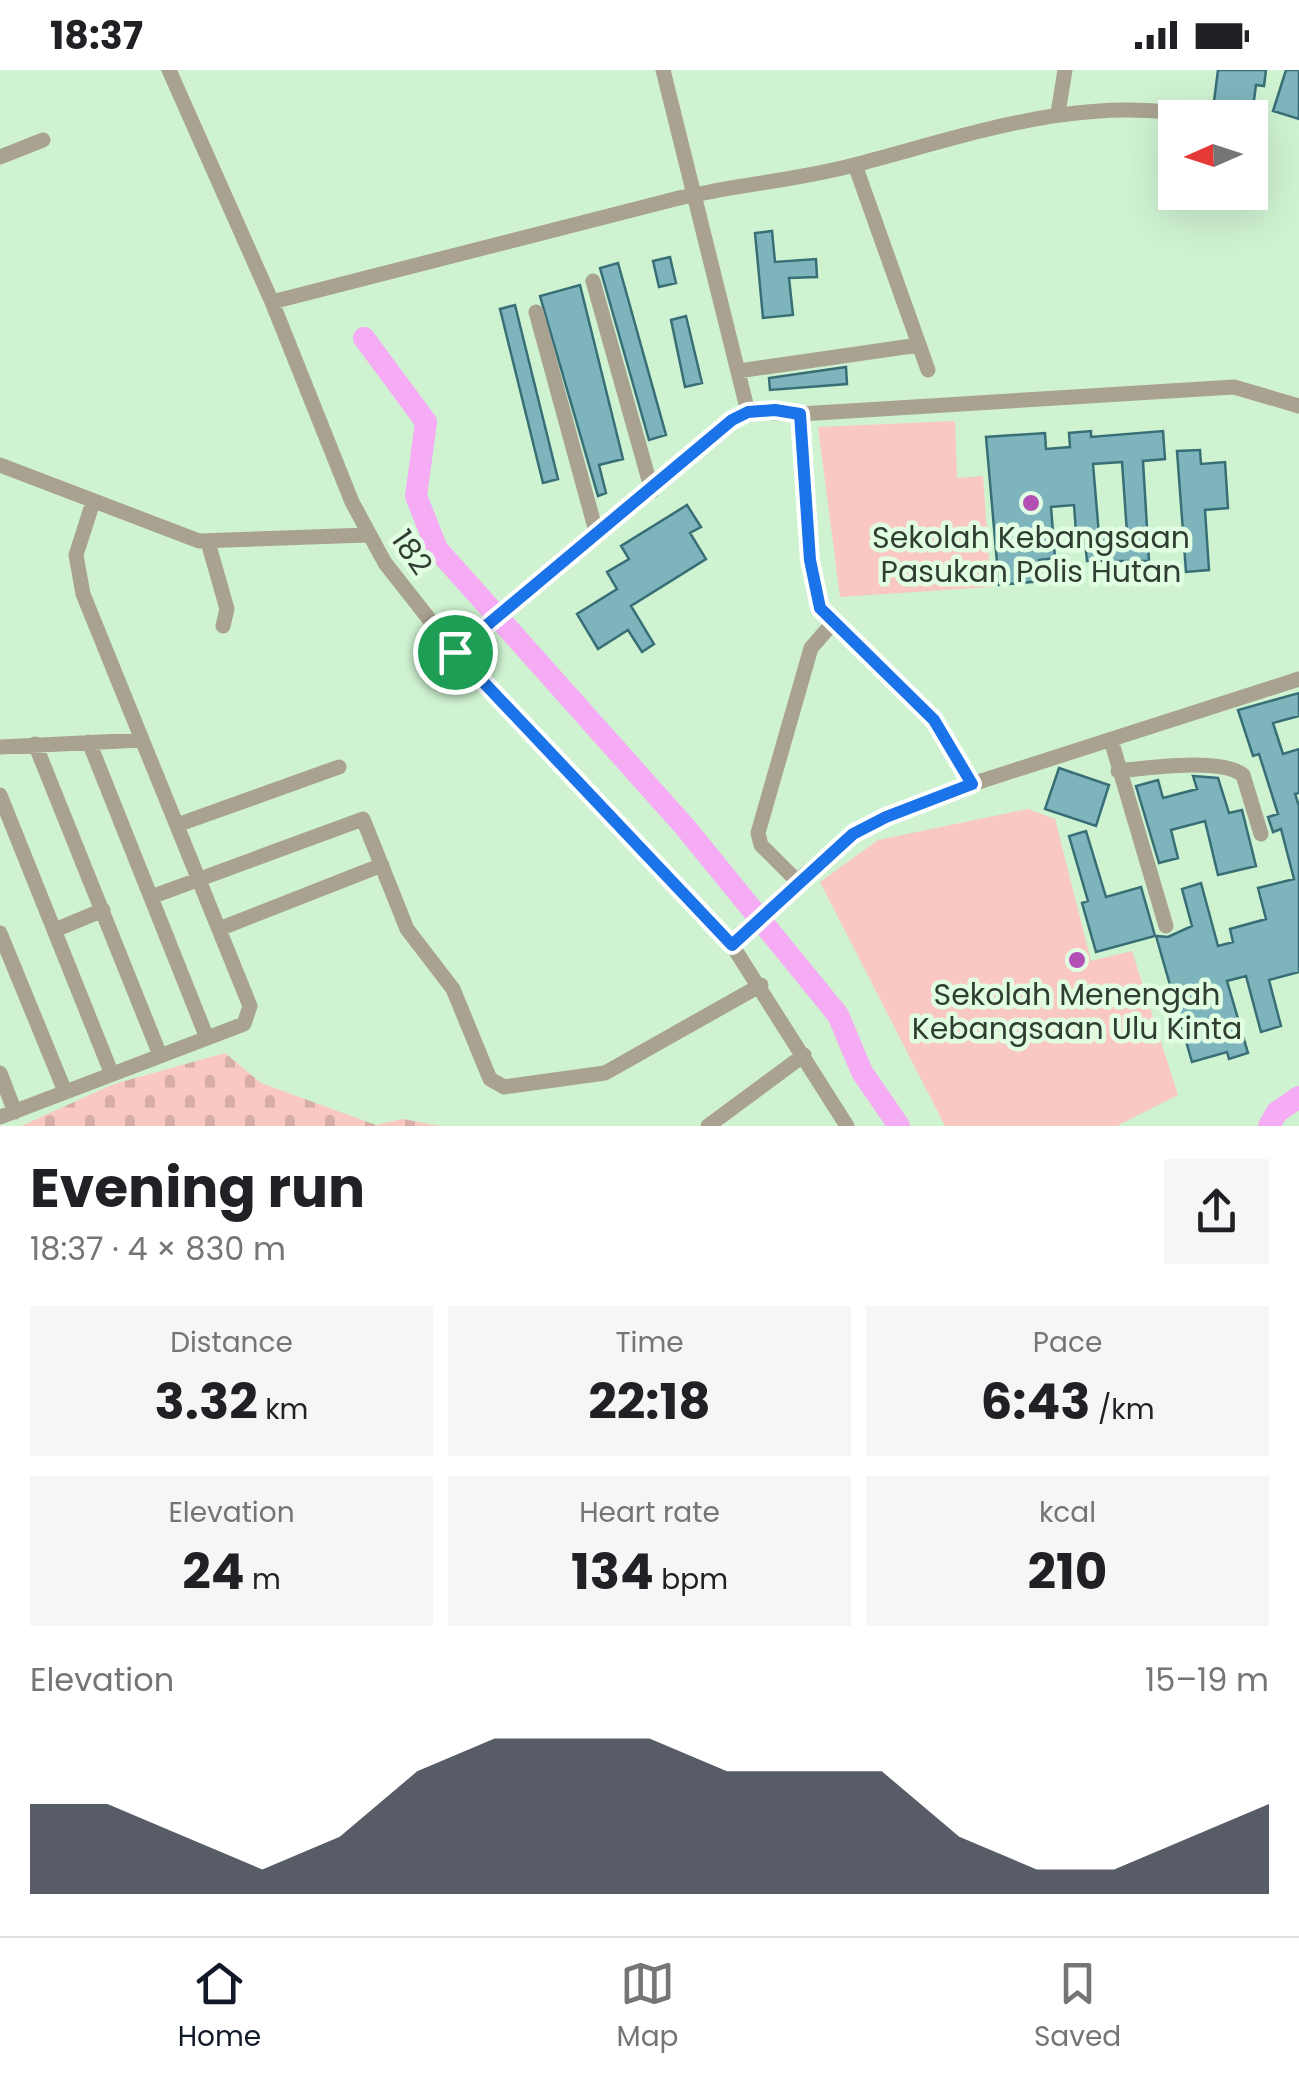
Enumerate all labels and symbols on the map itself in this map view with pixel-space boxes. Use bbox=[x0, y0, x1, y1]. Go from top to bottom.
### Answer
north arrow bbox=[1158, 100, 1268, 210]
marker: Sekolah Kebangsaan Pasukan Polis Hutan bbox=[1020, 492, 1042, 514]
place label: Sekolah Kebangsaan Pasukan Polis Hutan bbox=[872, 516, 1190, 593]
street label: 182 bbox=[381, 521, 443, 583]
pin bbox=[413, 610, 498, 695]
marker: Sekolah Menengah Kebangsaan Ulu Kinta bbox=[1066, 949, 1088, 971]
place label: Sekolah Menengah Kebangsaan Ulu Kinta bbox=[912, 973, 1242, 1050]

